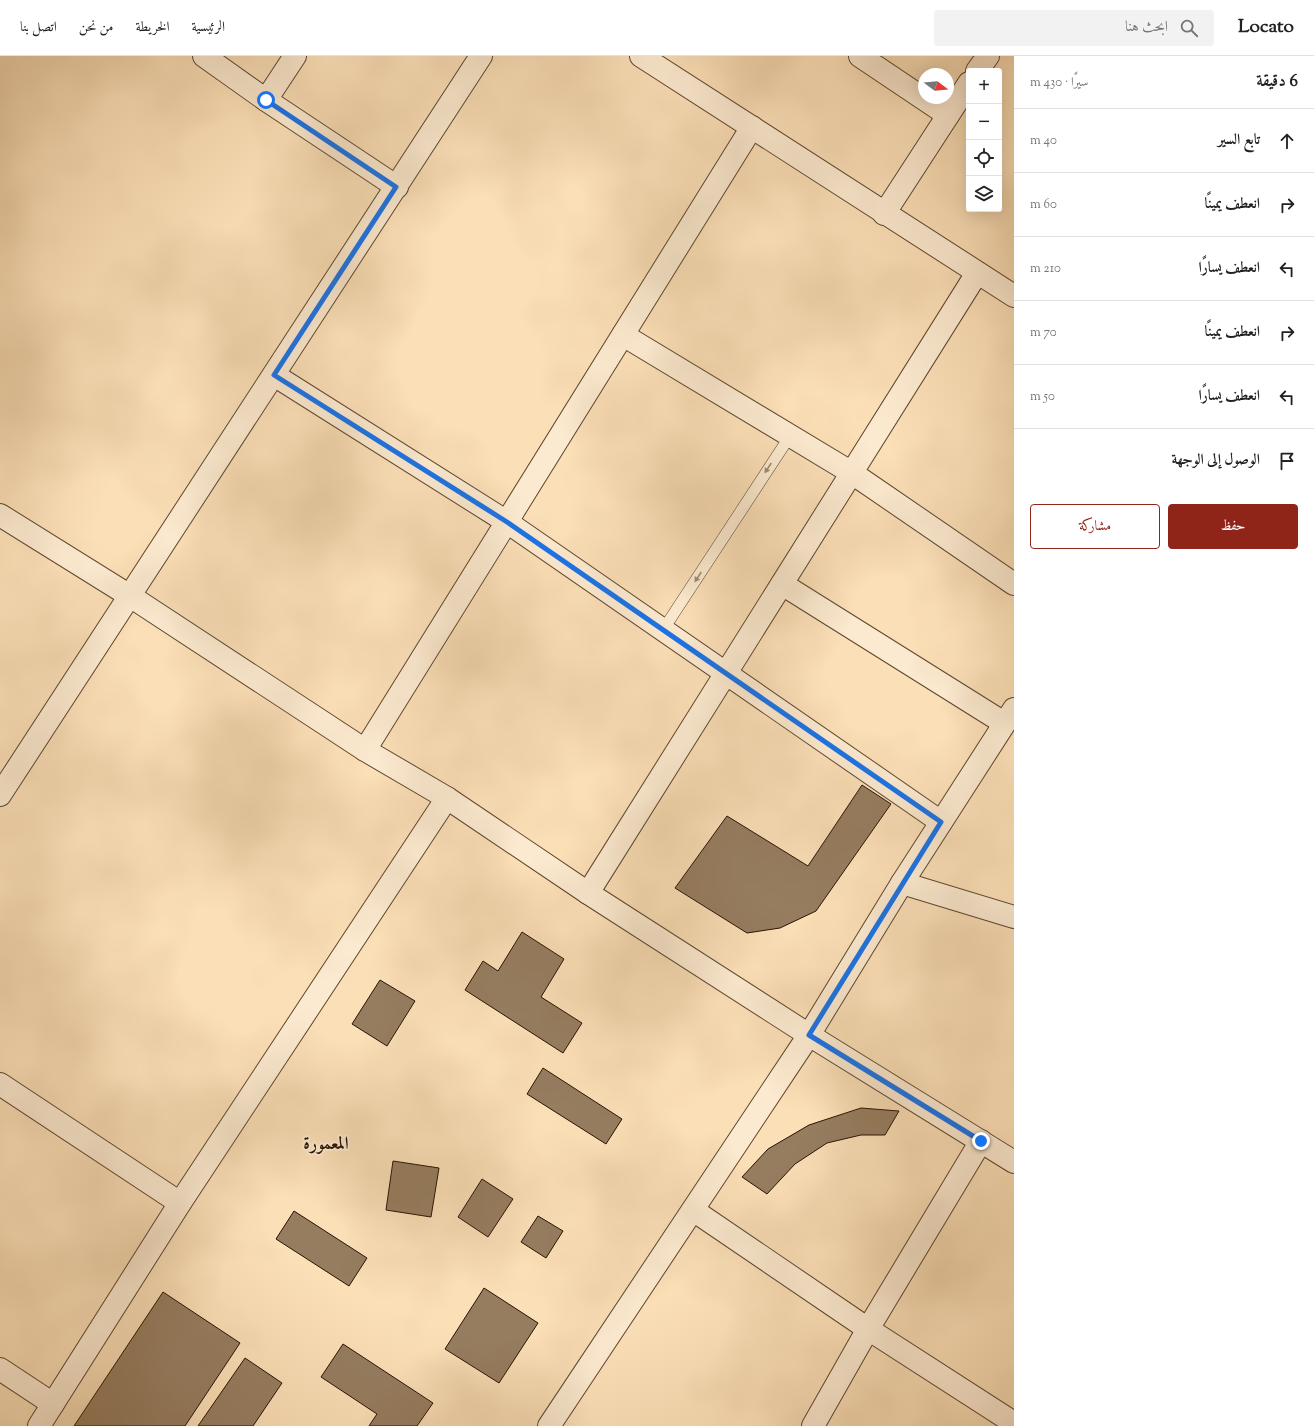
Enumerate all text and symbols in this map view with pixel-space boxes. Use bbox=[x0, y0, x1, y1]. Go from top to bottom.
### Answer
search box bbox=[934, 10, 1214, 46]
text: Locato bbox=[1238, 14, 1294, 41]
text: ابحث هنا bbox=[1125, 17, 1168, 38]
icon: search bbox=[1178, 17, 1200, 39]
text: اتصل بنا bbox=[20, 18, 57, 38]
text: من نحن bbox=[79, 18, 113, 38]
text: الخريطة bbox=[135, 18, 170, 38]
text: الرئيسية bbox=[192, 18, 225, 38]
north arrow bbox=[918, 68, 954, 104]
map controls bbox=[966, 68, 1002, 212]
button: + bbox=[966, 68, 1002, 104]
text: 6 دقيقة bbox=[1256, 70, 1298, 94]
text: سيرًا · 430 m bbox=[1030, 74, 1088, 92]
route start bbox=[257, 91, 275, 109]
button: − bbox=[966, 104, 1002, 140]
text: تابع السير bbox=[1218, 130, 1260, 151]
icon: ahead bbox=[1276, 130, 1298, 152]
text: 40 m bbox=[1030, 132, 1057, 150]
button: locate bbox=[966, 140, 1002, 176]
button: layers bbox=[966, 176, 1002, 212]
text: انعطف يمينًا bbox=[1205, 194, 1260, 215]
icon: right bbox=[1276, 194, 1298, 216]
text: 60 m bbox=[1030, 196, 1057, 214]
text: انعطف يسارًا bbox=[1199, 258, 1260, 279]
icon: left bbox=[1276, 258, 1298, 280]
text: 210 m bbox=[1030, 260, 1061, 278]
text: انعطف يمينًا bbox=[1205, 322, 1260, 343]
icon: right bbox=[1276, 322, 1298, 344]
text: 70 m bbox=[1030, 324, 1057, 342]
text: انعطف يسارًا bbox=[1199, 386, 1260, 407]
icon: left bbox=[1276, 386, 1298, 408]
text: 50 m bbox=[1030, 388, 1055, 406]
text: الوصول إلى الوجهة bbox=[1171, 450, 1260, 471]
icon: arrive bbox=[1276, 450, 1298, 472]
one-way arrow bbox=[765, 462, 772, 474]
button: مشاركة bbox=[1030, 504, 1160, 549]
button: حفظ bbox=[1168, 504, 1298, 549]
one-way arrow bbox=[694, 572, 701, 583]
district label: المعمورة bbox=[303, 1132, 349, 1158]
route end bbox=[972, 1132, 990, 1150]

